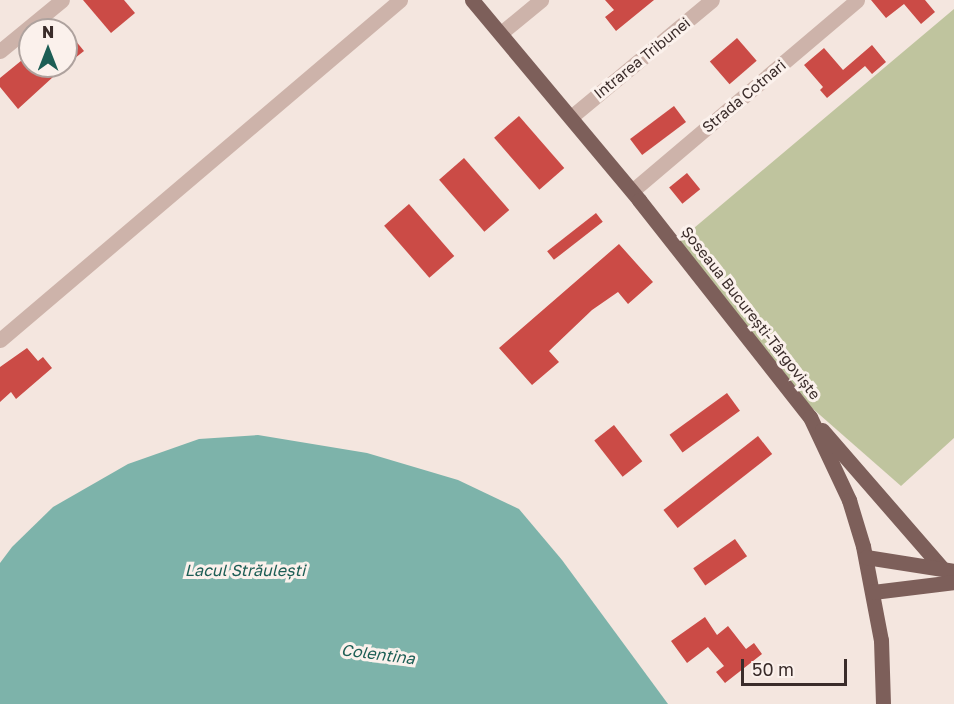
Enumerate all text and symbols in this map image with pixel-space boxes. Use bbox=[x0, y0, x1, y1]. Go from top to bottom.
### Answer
street label: Intrarea Tribunei bbox=[590, 14, 694, 102]
north arrow bbox=[18, 18, 78, 78]
text: N bbox=[42, 22, 54, 42]
street label: Strada Cotnari bbox=[698, 56, 790, 136]
street label: Șoseaua București-Târgoviște bbox=[678, 223, 824, 403]
water label: Lacul Străulești bbox=[185, 560, 305, 580]
water label: Colentina bbox=[340, 640, 416, 668]
scale bar bbox=[744, 647, 850, 685]
text: 50 m bbox=[752, 658, 794, 680]

